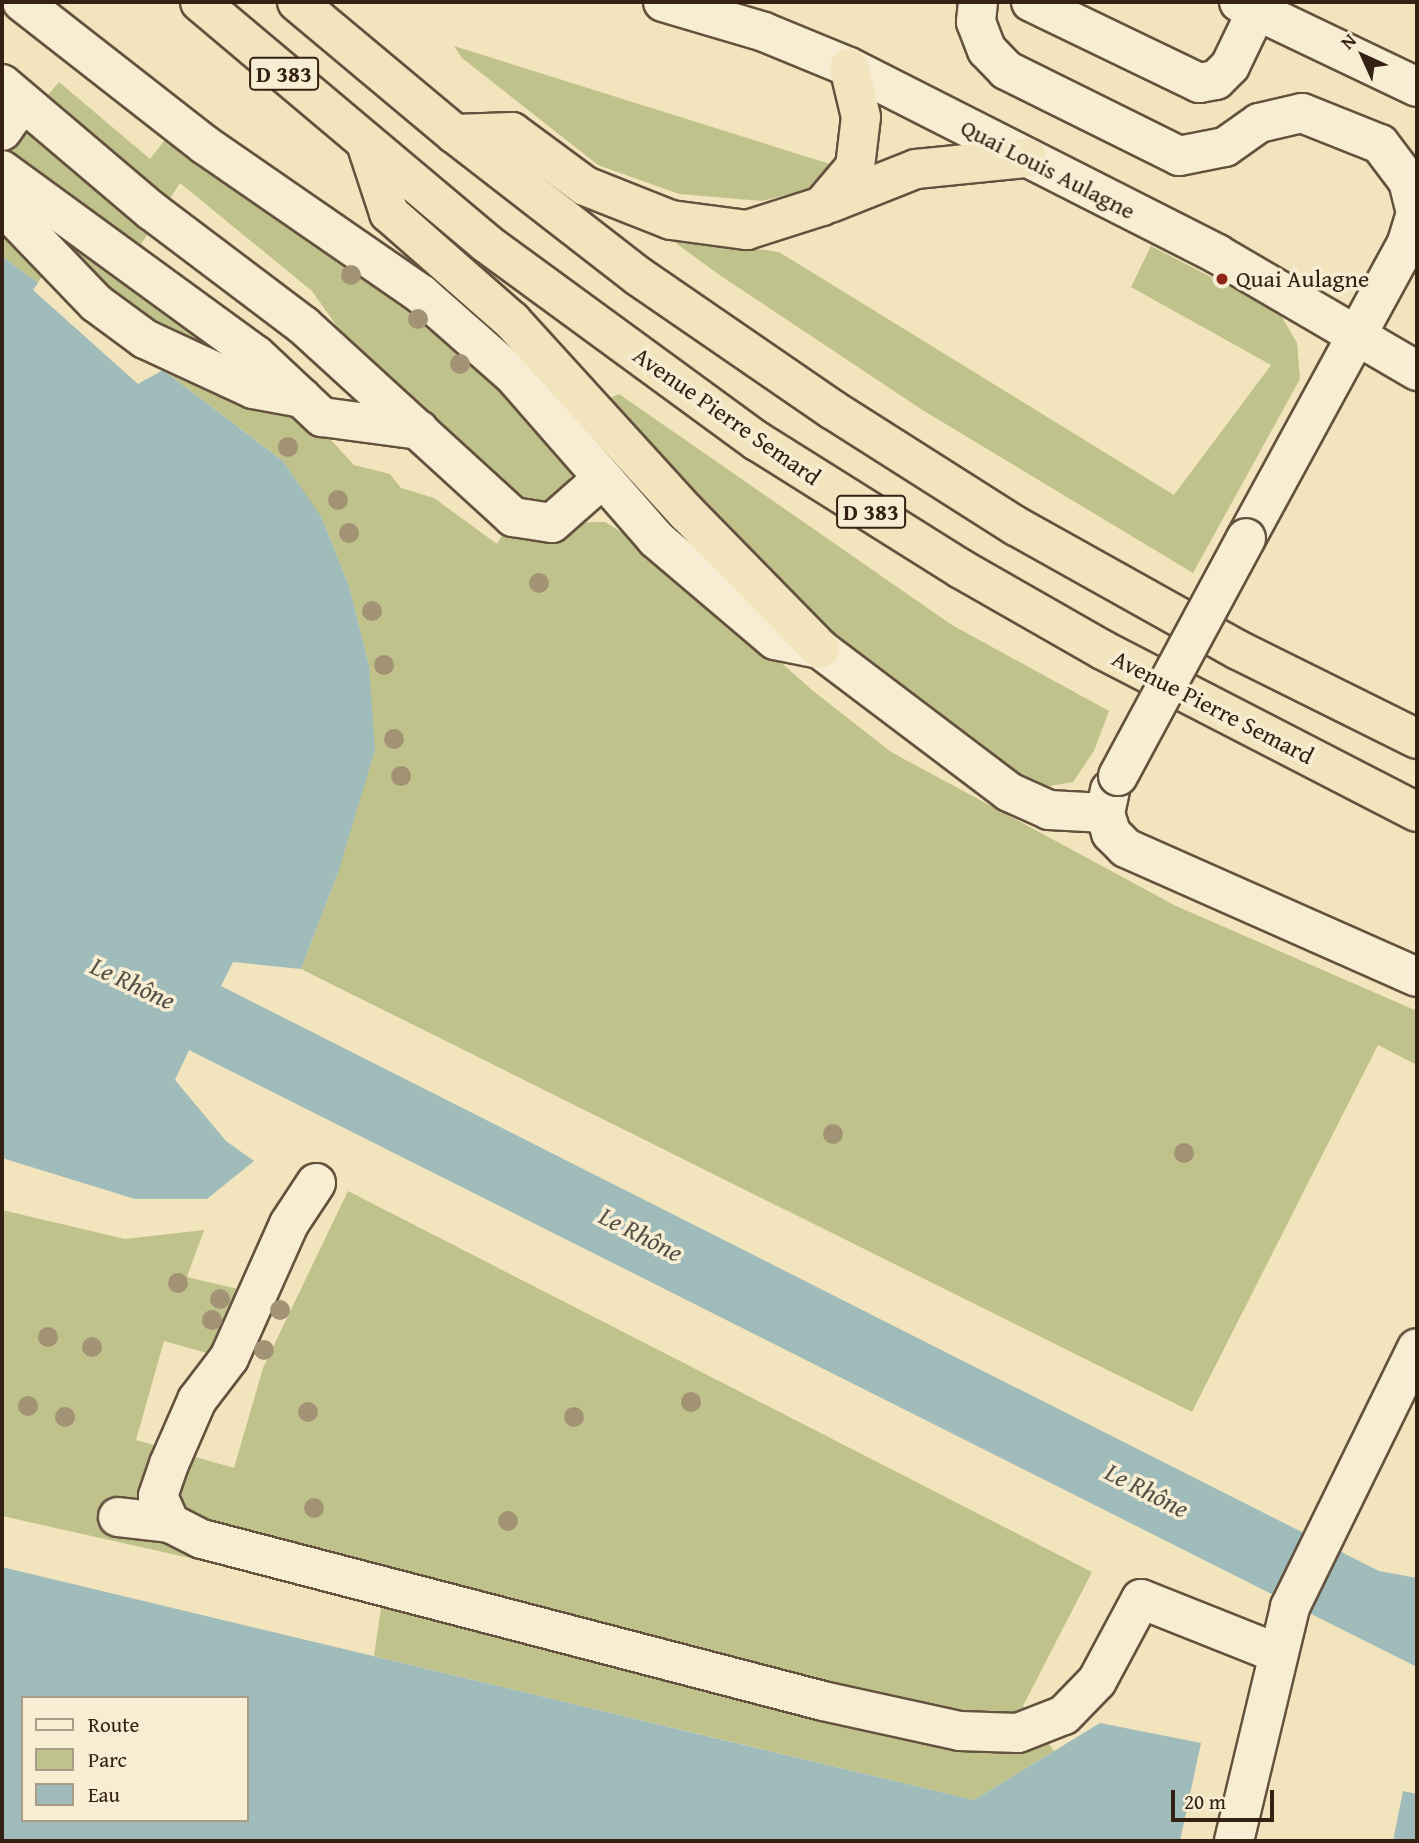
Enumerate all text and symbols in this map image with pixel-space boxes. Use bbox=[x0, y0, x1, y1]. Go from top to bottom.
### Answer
north arrow bbox=[1328, 21, 1398, 91]
text: N bbox=[1334, 27, 1363, 56]
road number: D 383 bbox=[249, 54, 319, 94]
street label: Quai Louis Aulagne bbox=[956, 113, 1140, 225]
place label: Quai Aulagne bbox=[1236, 265, 1369, 293]
marker: Quai Aulagne bbox=[1214, 271, 1230, 287]
street label: Avenue Pierre Semard bbox=[628, 340, 826, 492]
road number: D 383 bbox=[836, 492, 906, 532]
street label: Avenue Pierre Semard bbox=[1107, 644, 1319, 770]
water label: Le Rhône bbox=[86, 950, 180, 1016]
water label: Le Rhône bbox=[594, 1200, 688, 1268]
water label: Le Rhône bbox=[1100, 1456, 1194, 1524]
legend bbox=[21, 1696, 248, 1822]
text: Route bbox=[88, 1709, 139, 1740]
text: Parc bbox=[88, 1744, 127, 1775]
scale bar bbox=[1174, 1776, 1277, 1820]
text: Eau bbox=[88, 1779, 120, 1810]
text: 20 m bbox=[1184, 1786, 1226, 1817]

